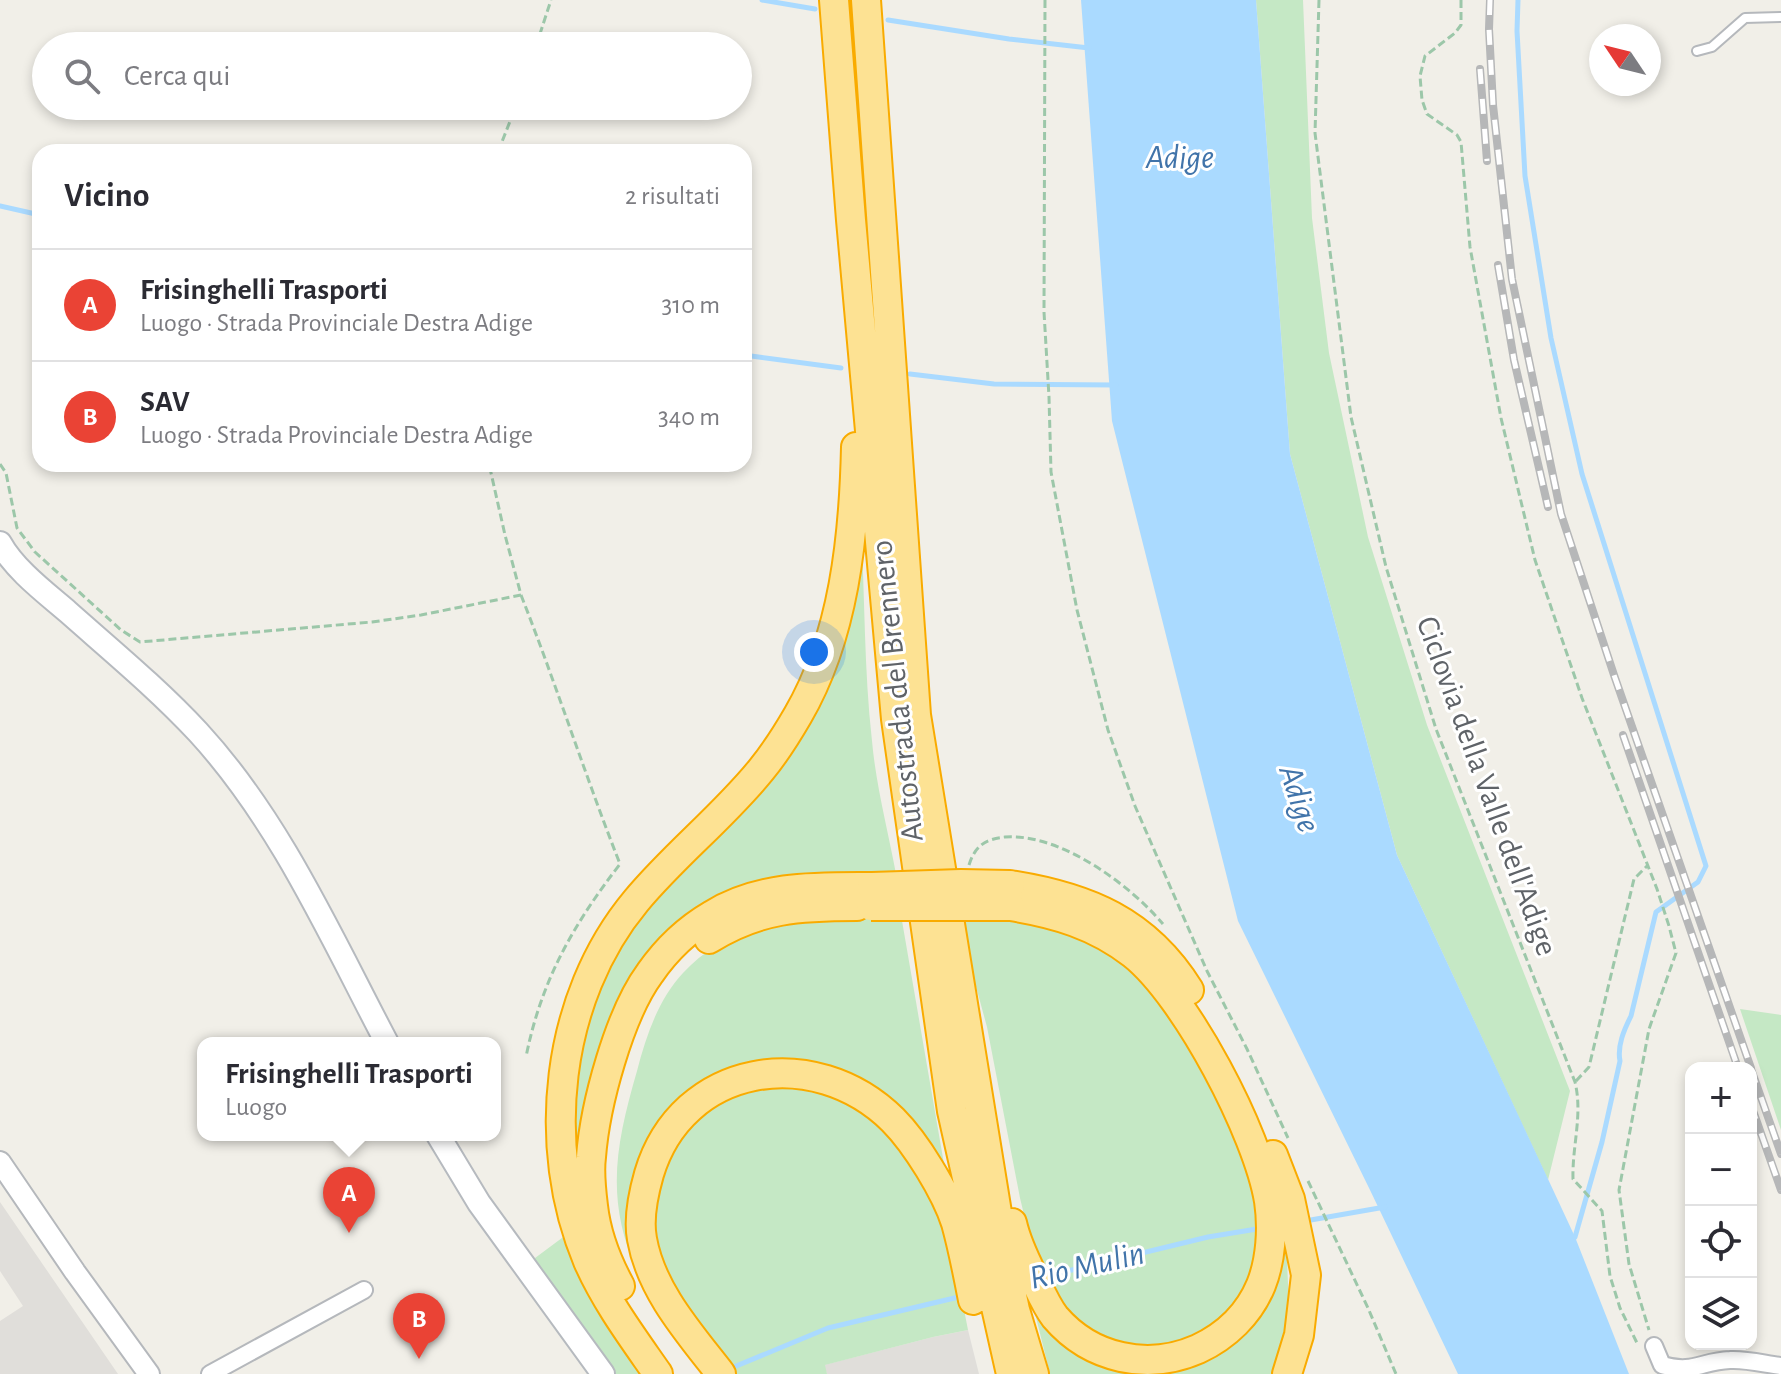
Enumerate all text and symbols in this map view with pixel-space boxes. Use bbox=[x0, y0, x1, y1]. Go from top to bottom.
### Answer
north arrow bbox=[1589, 24, 1661, 96]
search box bbox=[32, 32, 752, 120]
icon: search bbox=[60, 54, 104, 98]
text: Cerca qui bbox=[124, 61, 230, 91]
water label: Adige bbox=[1145, 141, 1214, 175]
text: Vicino bbox=[64, 179, 150, 213]
text: 2 risultati bbox=[625, 183, 720, 209]
text: Frisinghelli Trasporti bbox=[140, 275, 388, 305]
text: A bbox=[82, 292, 98, 318]
text: 310 m bbox=[662, 292, 720, 318]
text: Luogo · Strada Provinciale Destra Adige bbox=[140, 310, 533, 336]
text: SAV bbox=[140, 387, 190, 417]
text: B bbox=[82, 404, 98, 430]
text: 340 m bbox=[658, 404, 720, 430]
text: Luogo · Strada Provinciale Destra Adige bbox=[140, 422, 533, 448]
street label: Autostrada del Brennero bbox=[865, 539, 929, 843]
street label: Ciclovia della Valle dell'Adige bbox=[1411, 612, 1563, 960]
your location bbox=[794, 632, 834, 672]
water label: Adige bbox=[1272, 760, 1326, 837]
popup bbox=[197, 1037, 501, 1141]
text: Frisinghelli Trasporti bbox=[225, 1059, 473, 1089]
map controls bbox=[1685, 1062, 1757, 1350]
button: + bbox=[1685, 1062, 1757, 1134]
text: Luogo bbox=[225, 1094, 287, 1120]
button: − bbox=[1685, 1134, 1757, 1206]
pin: A bbox=[323, 1167, 375, 1233]
button: locate bbox=[1685, 1206, 1757, 1278]
water label: Rio Mulin bbox=[1026, 1236, 1148, 1296]
button: layers bbox=[1685, 1278, 1757, 1350]
pin: B bbox=[393, 1293, 445, 1359]

